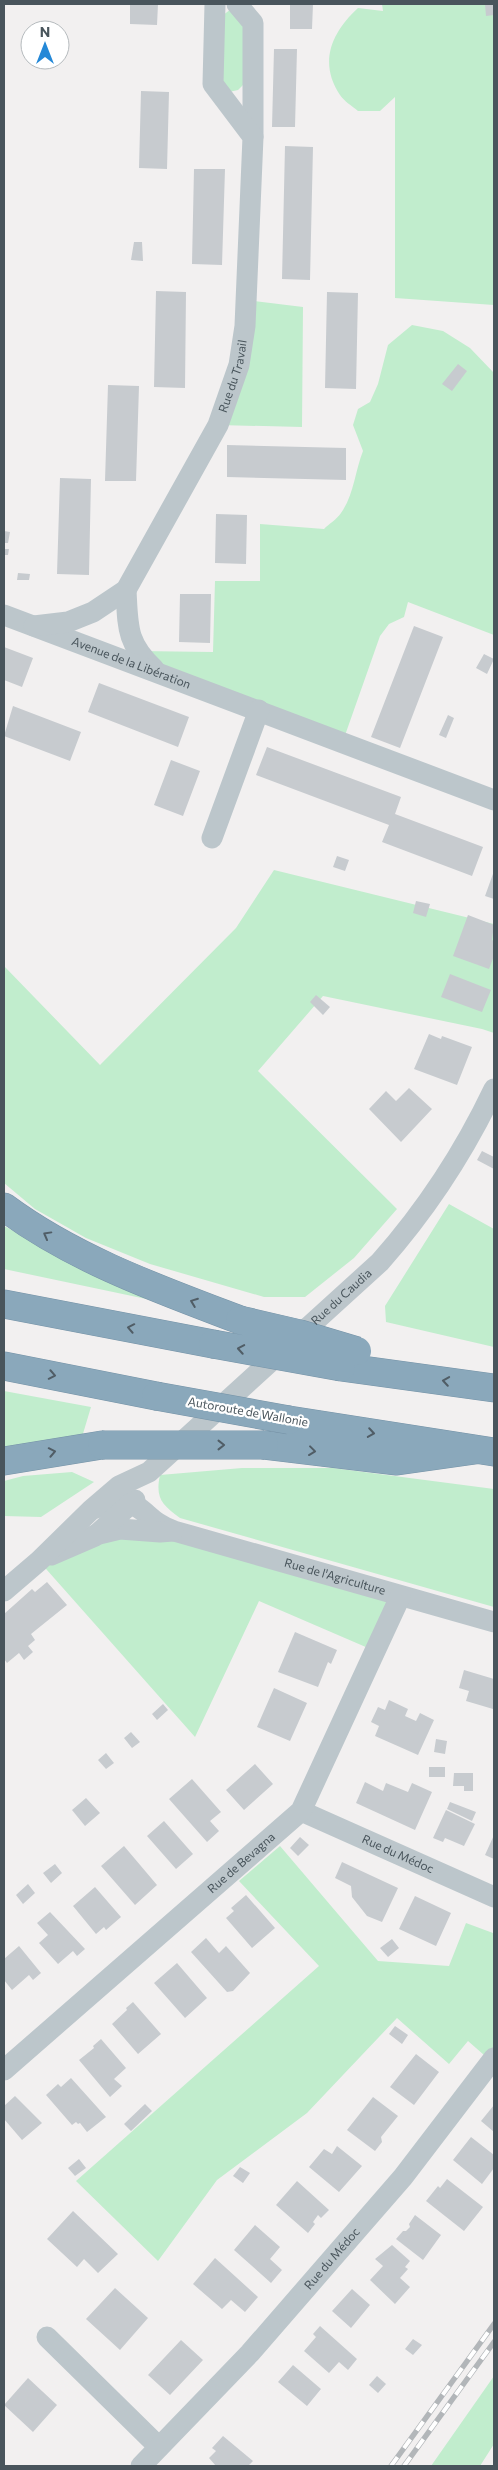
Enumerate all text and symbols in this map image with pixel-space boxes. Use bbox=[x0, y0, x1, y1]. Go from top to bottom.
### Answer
north arrow bbox=[20, 20, 70, 70]
text: N bbox=[40, 23, 50, 40]
street label: Rue du Travail bbox=[215, 339, 249, 414]
street label: Avenue de la Libération bbox=[70, 633, 193, 691]
one-way arrow bbox=[43, 1231, 52, 1241]
street label: Rue du Caudia bbox=[308, 1265, 374, 1327]
one-way arrow bbox=[190, 1298, 199, 1309]
one-way arrow bbox=[127, 1324, 135, 1334]
one-way arrow bbox=[237, 1345, 246, 1355]
one-way arrow bbox=[47, 1369, 56, 1380]
one-way arrow bbox=[442, 1376, 450, 1387]
street label: Autoroute de Wallonie bbox=[187, 1394, 309, 1428]
one-way arrow bbox=[368, 1427, 376, 1438]
one-way arrow bbox=[217, 1440, 225, 1450]
one-way arrow bbox=[309, 1445, 317, 1456]
one-way arrow bbox=[47, 1447, 56, 1458]
street label: Rue de l'Agriculture bbox=[283, 1555, 387, 1597]
street label: Rue de Bevagna bbox=[204, 1829, 277, 1895]
street label: Rue du Médoc bbox=[360, 1831, 436, 1875]
street label: Rue du Médoc bbox=[301, 2224, 362, 2292]

